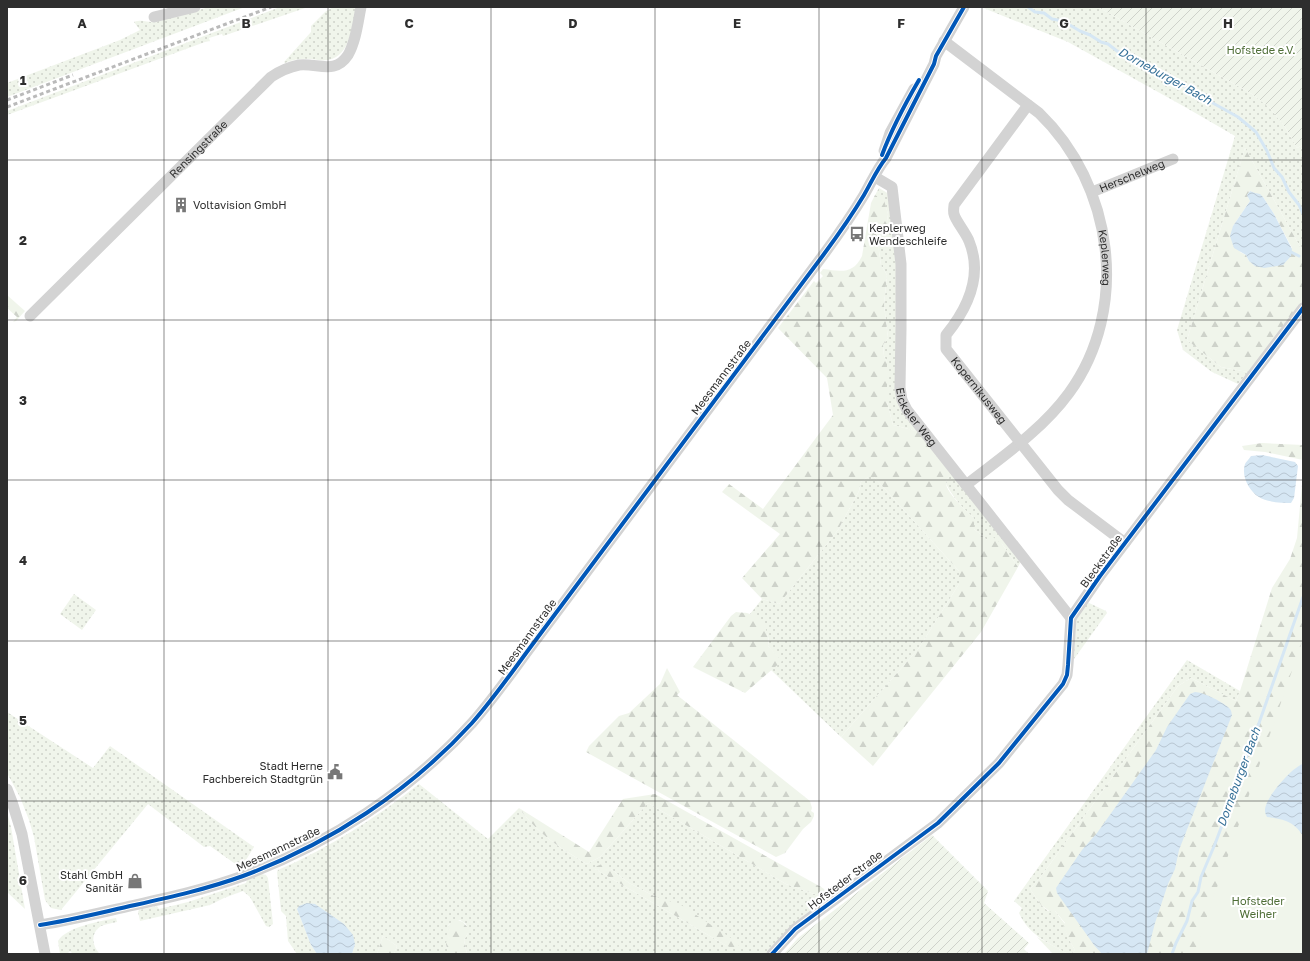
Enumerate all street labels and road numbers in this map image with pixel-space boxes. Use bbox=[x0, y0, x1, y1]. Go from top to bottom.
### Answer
street label: Rensingstraße bbox=[166, 117, 230, 180]
street label: Herschelweg bbox=[1097, 156, 1166, 194]
street label: Keplerweg bbox=[1096, 228, 1114, 286]
street label: Meesmannstraße bbox=[688, 336, 753, 417]
street label: Kopernikusweg bbox=[949, 354, 1010, 426]
street label: Eickeler Weg bbox=[894, 386, 940, 449]
street label: Bleckstraße bbox=[1077, 531, 1124, 590]
street label: Meesmannstraße bbox=[495, 596, 559, 677]
street label: Meesmannstraße bbox=[234, 823, 322, 874]
street label: Hofsteder Straße bbox=[805, 847, 885, 912]

